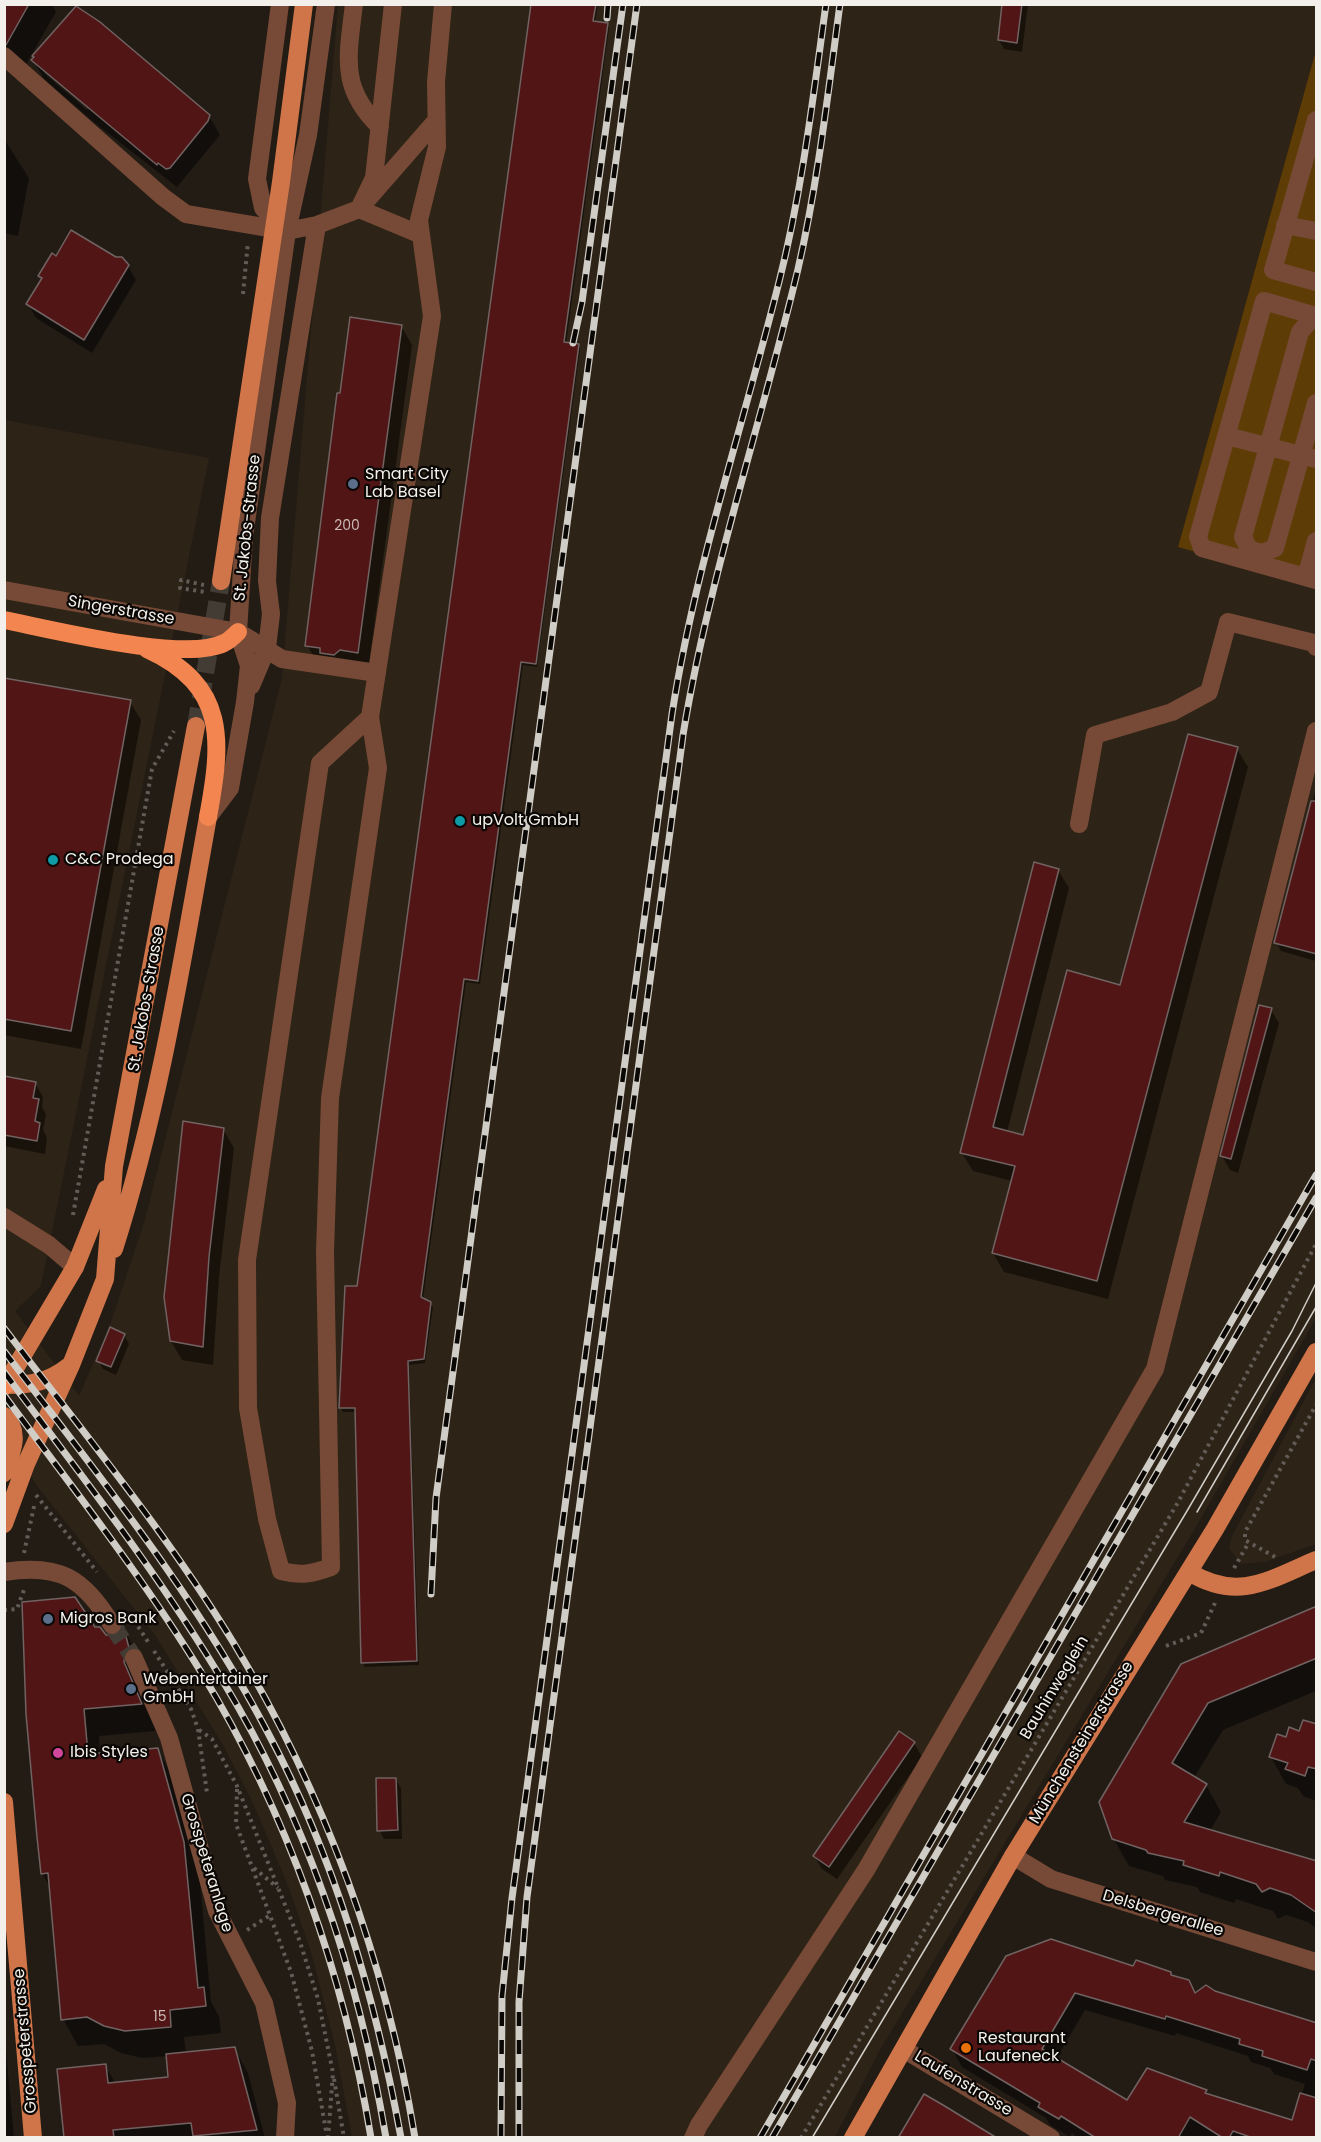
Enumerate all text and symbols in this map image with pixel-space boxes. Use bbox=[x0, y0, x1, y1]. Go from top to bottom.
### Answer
street label: St. Jakobs-Strasse bbox=[231, 454, 265, 602]
place label: Smart City Lab Basel bbox=[365, 465, 449, 503]
marker: Smart City Lab Basel bbox=[346, 477, 360, 491]
house number: 200 bbox=[334, 518, 360, 534]
street label: Singerstrasse bbox=[66, 592, 176, 630]
place label: upVolt GmbH bbox=[472, 811, 579, 831]
marker: upVolt GmbH bbox=[453, 814, 467, 828]
place label: C&C Prodega bbox=[65, 850, 174, 870]
marker: C&C Prodega bbox=[46, 853, 60, 867]
street label: St. Jakobs-Strasse bbox=[125, 925, 169, 1073]
place label: Migros Bank bbox=[60, 1609, 156, 1629]
marker: Migros Bank bbox=[41, 1612, 55, 1626]
street label: Bauhinweglein bbox=[1017, 1633, 1093, 1743]
street label: Münchensteinerstrasse bbox=[1026, 1658, 1138, 1828]
place label: Webentertainer GmbH bbox=[143, 1670, 268, 1708]
marker: Webentertainer GmbH bbox=[124, 1682, 138, 1696]
place label: Ibis Styles bbox=[70, 1743, 148, 1763]
marker: Ibis Styles bbox=[51, 1746, 65, 1760]
street label: Grosspeteranlage bbox=[176, 1791, 236, 1935]
street label: Delsbergerallee bbox=[1100, 1886, 1226, 1942]
street label: Grosspeterstrasse bbox=[10, 1968, 42, 2114]
house number: 15 bbox=[153, 2009, 167, 2025]
place label: Restaurant Laufeneck bbox=[978, 2029, 1066, 2067]
marker: Restaurant Laufeneck bbox=[959, 2041, 973, 2055]
street label: Laufenstrasse bbox=[910, 2047, 1016, 2121]

